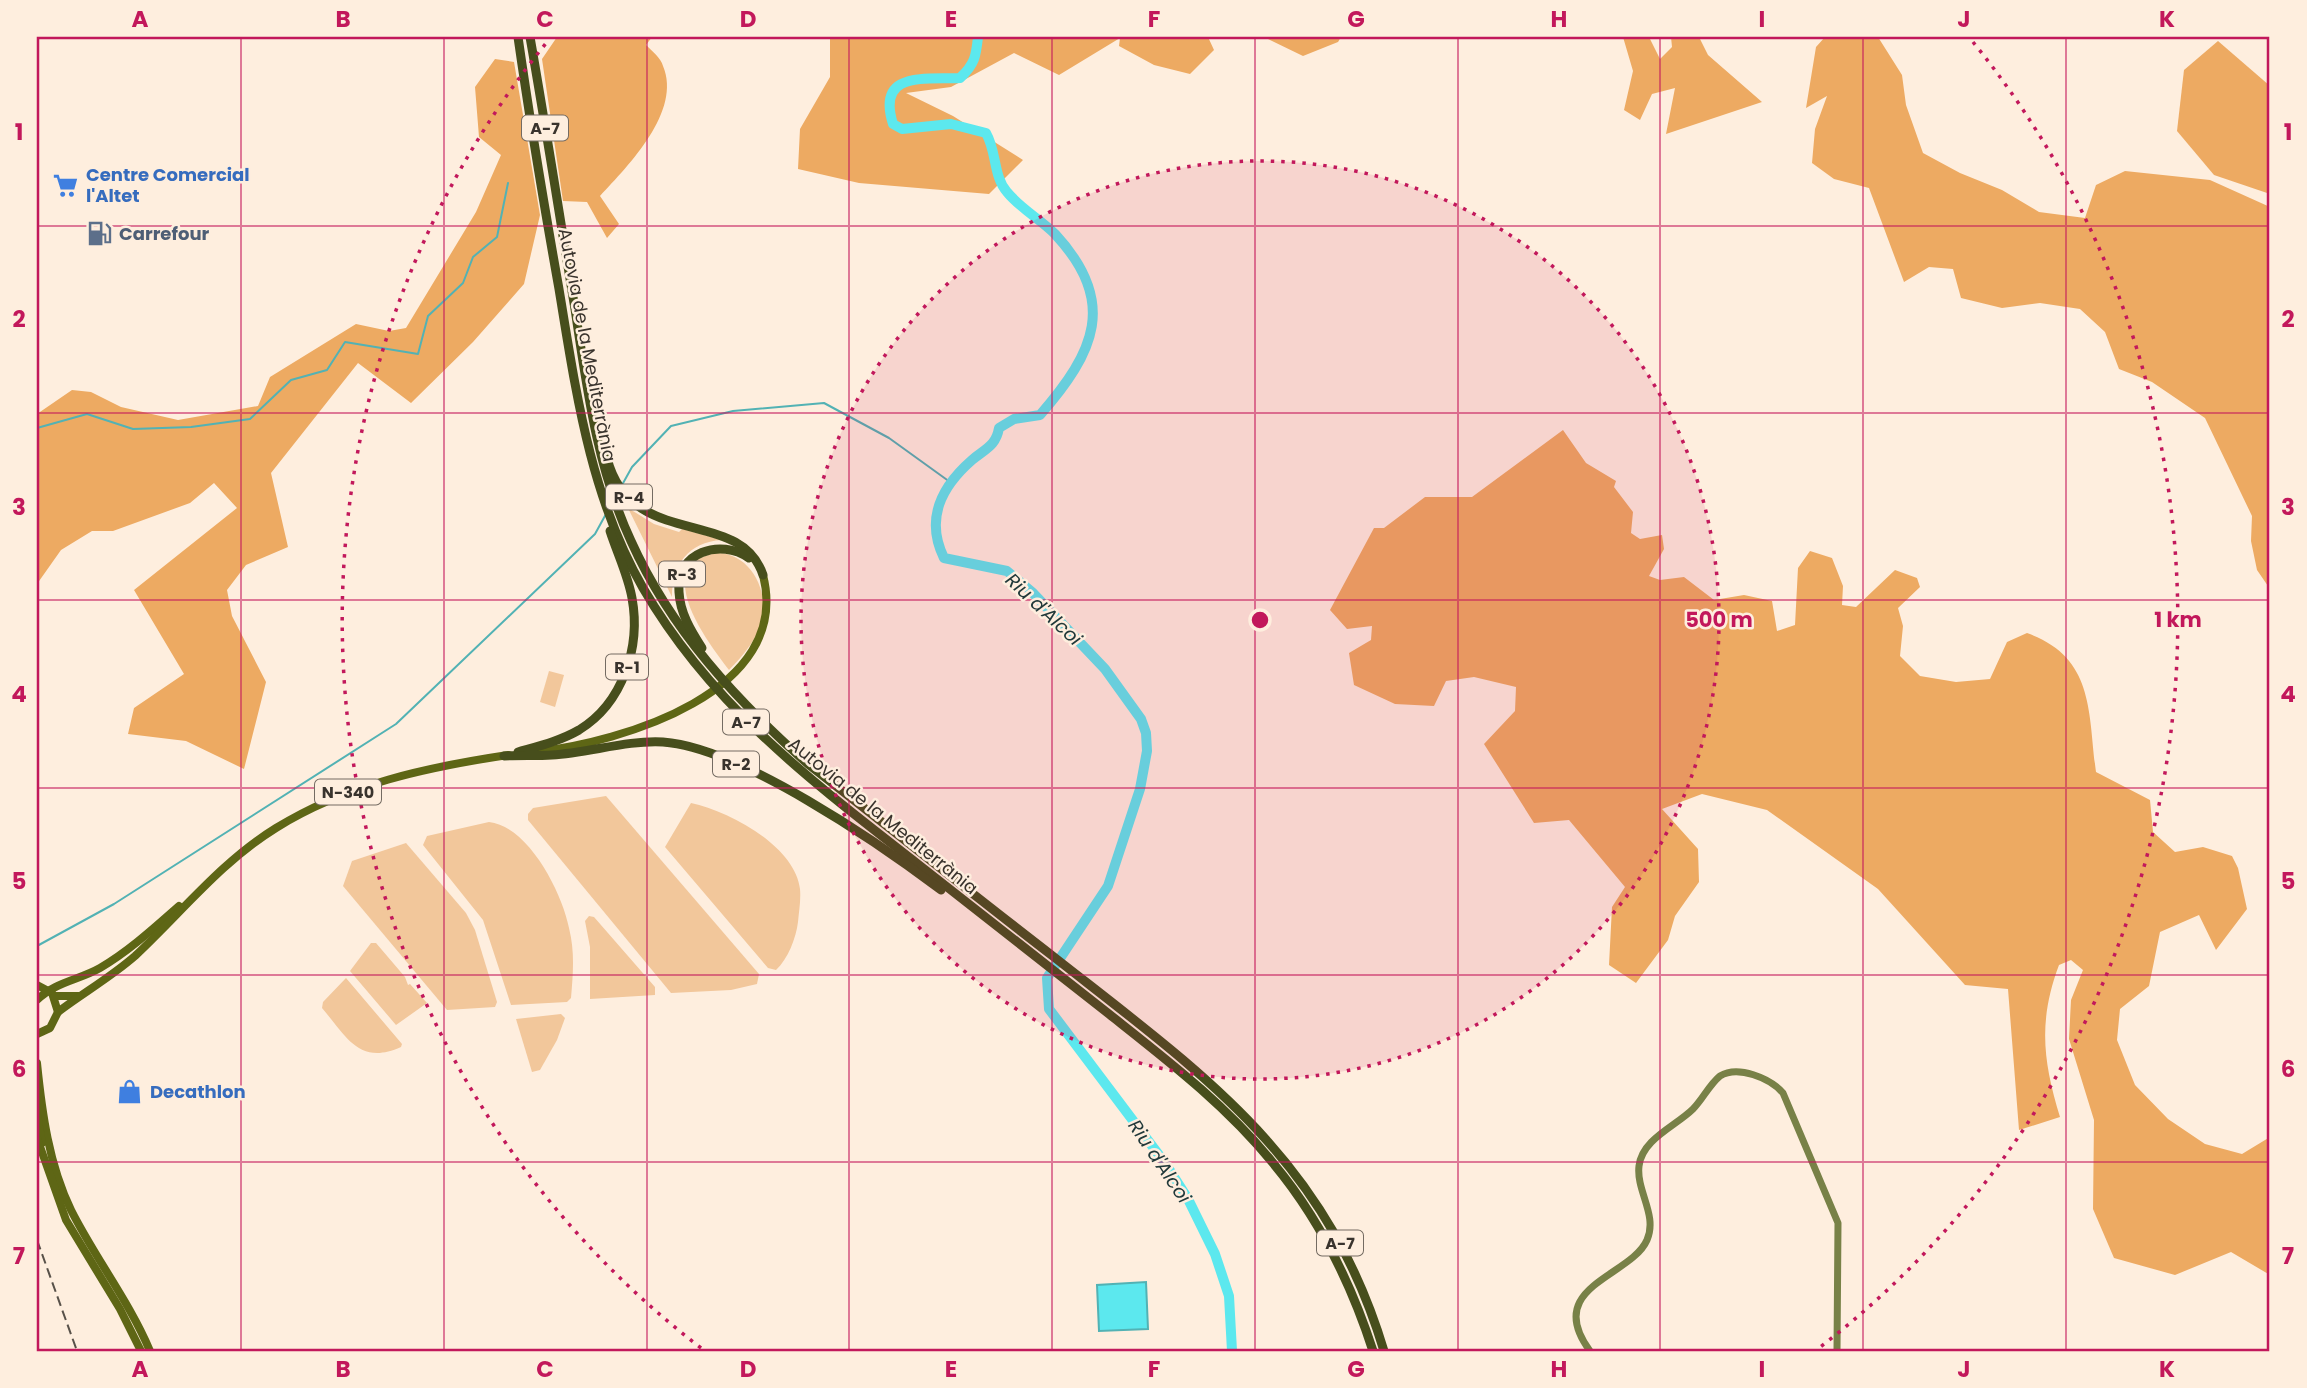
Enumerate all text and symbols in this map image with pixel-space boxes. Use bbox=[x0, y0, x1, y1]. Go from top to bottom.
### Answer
text: A bbox=[132, 3, 149, 35]
text: B bbox=[335, 3, 351, 35]
text: C bbox=[536, 3, 554, 35]
text: D bbox=[740, 3, 756, 35]
text: E bbox=[945, 3, 957, 35]
text: F bbox=[1148, 3, 1160, 35]
text: G bbox=[1347, 3, 1365, 35]
text: H bbox=[1551, 3, 1567, 35]
text: I bbox=[1759, 3, 1765, 35]
text: J bbox=[1957, 3, 1971, 35]
text: K bbox=[2159, 3, 2175, 35]
text: 1 bbox=[15, 116, 23, 148]
road number: A-7 bbox=[522, 116, 568, 140]
text: 1 bbox=[2284, 116, 2292, 148]
place label: Centre Comercial l'Altet bbox=[86, 162, 250, 208]
supermarket icon: Centre Comercial l'Altet bbox=[52, 171, 80, 199]
fuel station icon: Carrefour bbox=[85, 220, 113, 248]
place label: Carrefour bbox=[119, 221, 210, 246]
street label: Autovia de la Mediterrània bbox=[553, 226, 622, 464]
text: 2 bbox=[12, 303, 26, 335]
text: 2 bbox=[2281, 303, 2295, 335]
road number: R-4 bbox=[606, 484, 652, 510]
text: 3 bbox=[12, 491, 26, 523]
text: 3 bbox=[2281, 491, 2295, 523]
road number: R-3 bbox=[659, 562, 705, 586]
water label: Riu d'Alcoi bbox=[999, 567, 1088, 652]
text: 500 m bbox=[1685, 605, 1753, 634]
text: 1 km bbox=[2154, 605, 2202, 634]
centre of rings bbox=[1248, 608, 1272, 632]
road number: R-1 bbox=[606, 654, 648, 680]
text: 4 bbox=[11, 678, 27, 710]
text: 4 bbox=[2280, 678, 2296, 710]
road number: A-7 bbox=[723, 709, 769, 734]
street label: Autovia de la Mediterrània bbox=[783, 731, 983, 900]
road number: R-2 bbox=[713, 751, 759, 776]
road number: N-340 bbox=[315, 779, 381, 804]
text: 5 bbox=[12, 865, 26, 897]
text: 5 bbox=[2281, 865, 2295, 897]
text: 6 bbox=[12, 1053, 26, 1085]
text: 6 bbox=[2281, 1053, 2295, 1085]
shop icon: Decathlon bbox=[116, 1078, 144, 1106]
place label: Decathlon bbox=[150, 1079, 246, 1104]
water label: Riu d'Alcoi bbox=[1122, 1114, 1198, 1209]
road number: A-7 bbox=[1317, 1231, 1363, 1256]
text: 7 bbox=[13, 1240, 25, 1272]
text: 7 bbox=[2282, 1240, 2294, 1272]
text: A bbox=[132, 1353, 149, 1385]
text: B bbox=[335, 1353, 351, 1385]
text: C bbox=[536, 1353, 554, 1385]
text: D bbox=[740, 1353, 756, 1385]
text: E bbox=[945, 1353, 957, 1385]
text: F bbox=[1148, 1353, 1160, 1385]
text: G bbox=[1347, 1353, 1365, 1385]
text: H bbox=[1551, 1353, 1567, 1385]
text: I bbox=[1759, 1353, 1765, 1385]
text: J bbox=[1957, 1353, 1971, 1385]
text: K bbox=[2159, 1353, 2175, 1385]

